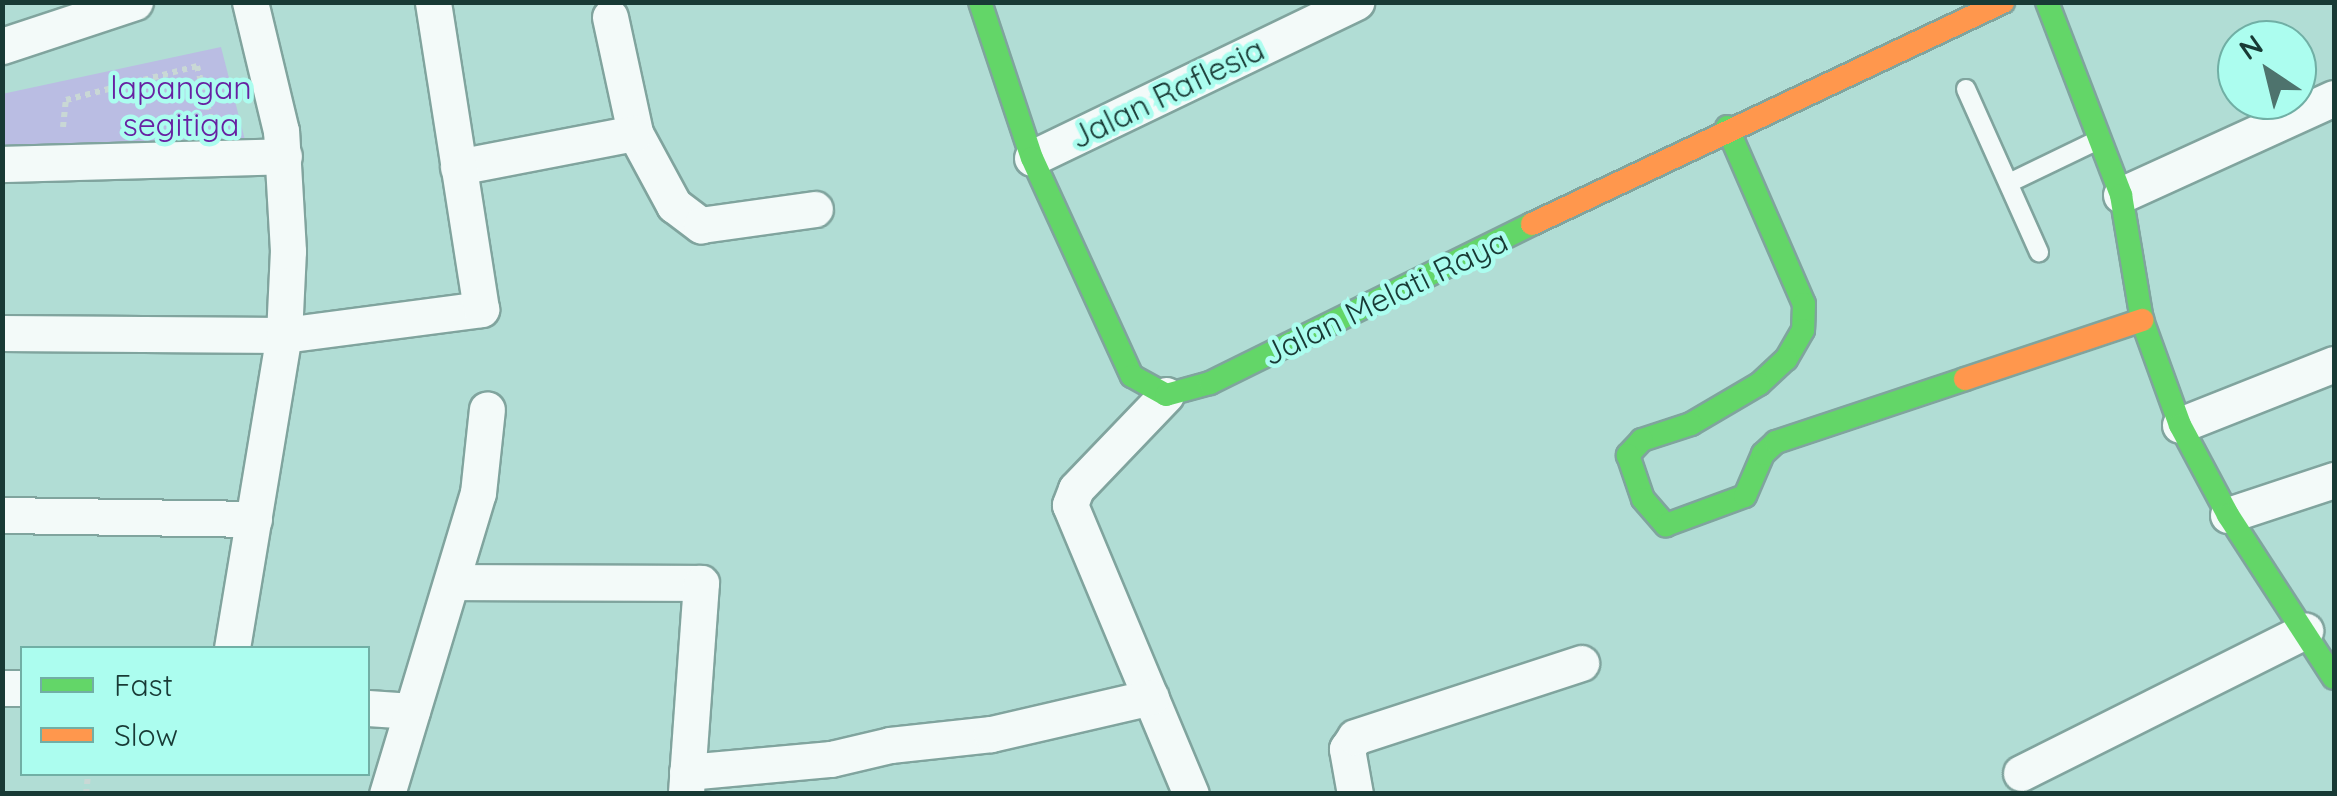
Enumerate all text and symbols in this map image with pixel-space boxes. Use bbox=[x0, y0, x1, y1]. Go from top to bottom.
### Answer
north arrow bbox=[2217, 20, 2317, 120]
text: N bbox=[2232, 26, 2269, 67]
street label: Jalan Raflesia bbox=[1064, 30, 1270, 156]
park label: lapangan segitiga bbox=[110, 69, 252, 144]
street label: Jalan Melati Raya bbox=[1256, 221, 1514, 373]
legend bbox=[20, 646, 370, 776]
text: Fast bbox=[114, 666, 173, 704]
text: Slow bbox=[114, 716, 178, 754]

